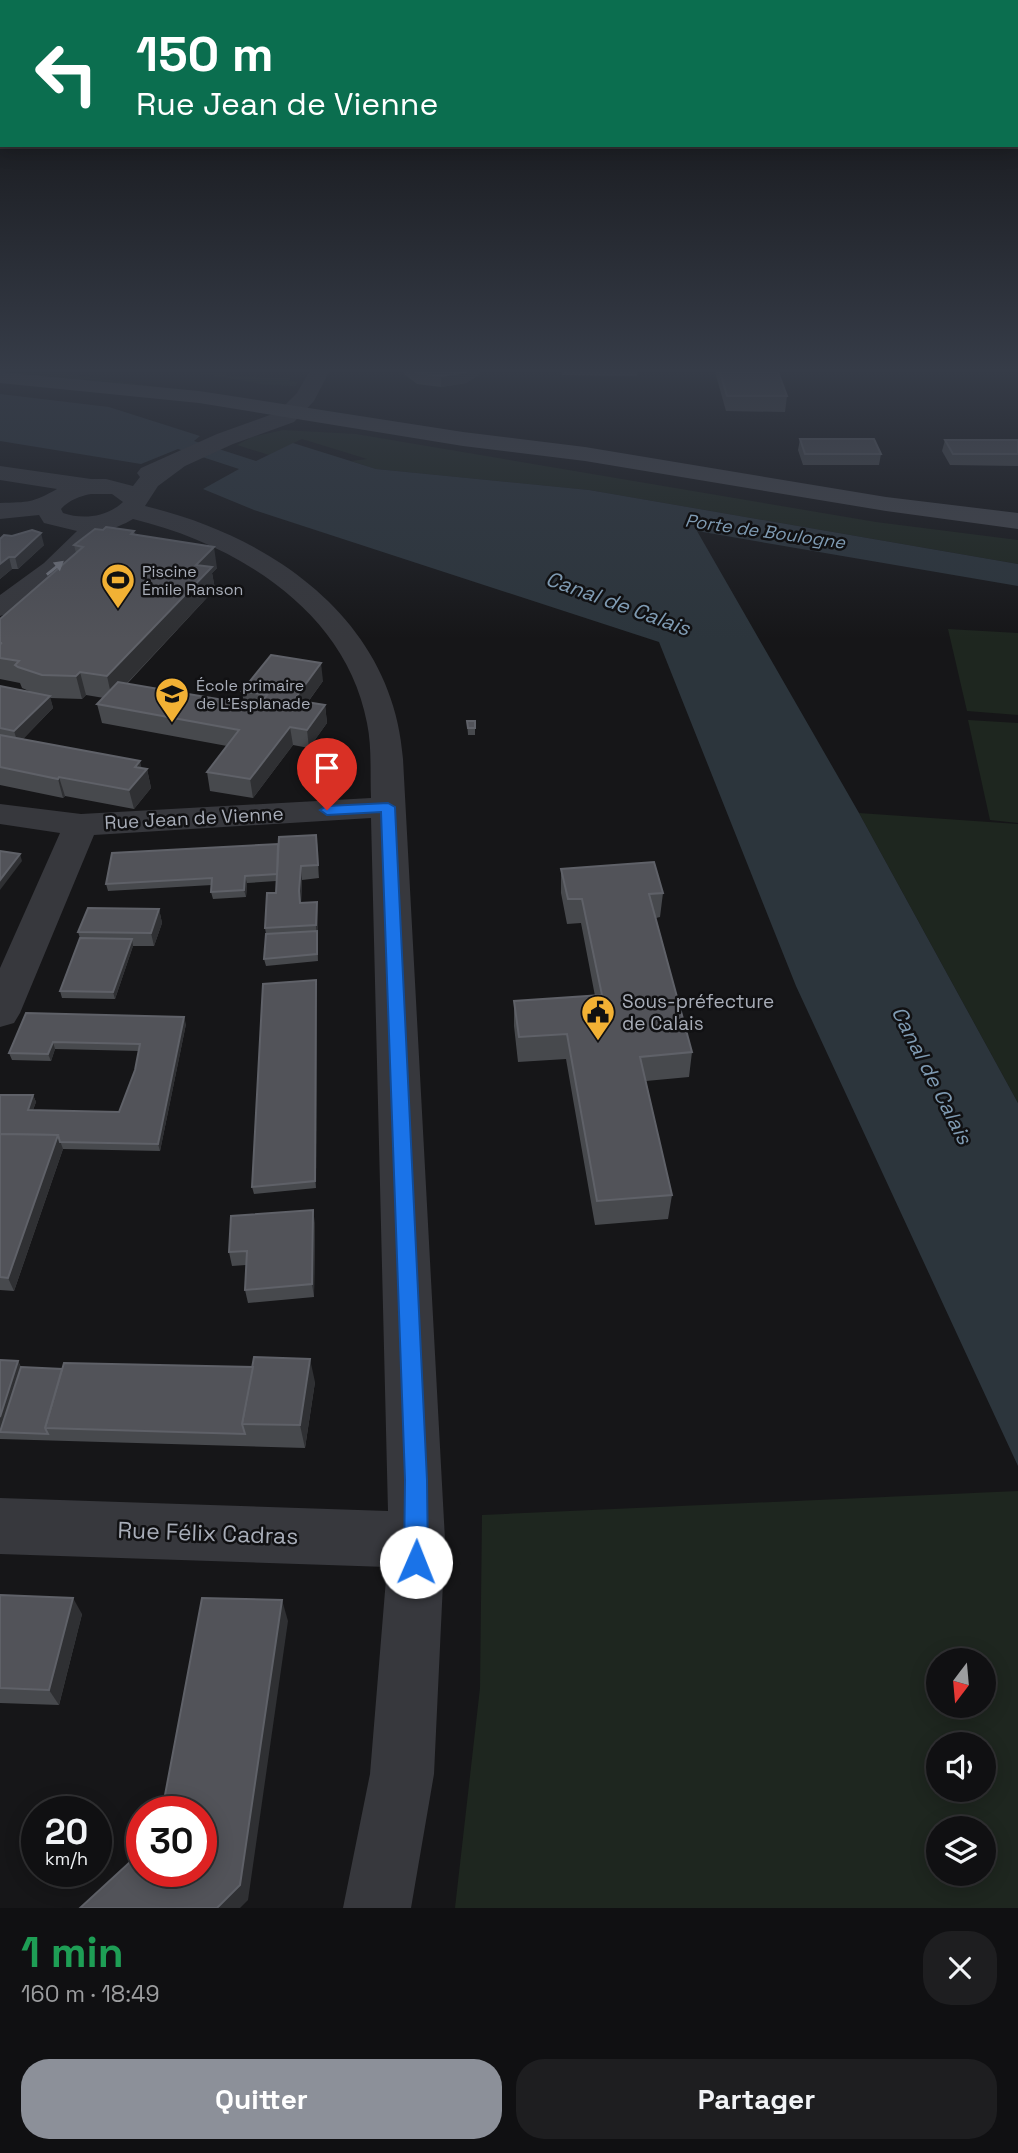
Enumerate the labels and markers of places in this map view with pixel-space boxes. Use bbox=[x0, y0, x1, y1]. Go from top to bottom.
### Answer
sports icon: Piscine Émile Ranson bbox=[99, 561, 137, 610]
place label: Piscine Émile Ranson bbox=[142, 561, 243, 600]
school or university icon: École primaire de L'Esplanade bbox=[153, 675, 191, 724]
place label: École primaire de L'Esplanade bbox=[196, 675, 310, 714]
pin bbox=[297, 738, 357, 810]
place label: Sous-préfecture de Calais bbox=[622, 989, 774, 1036]
public building icon: Sous-préfecture de Calais bbox=[579, 993, 617, 1042]

